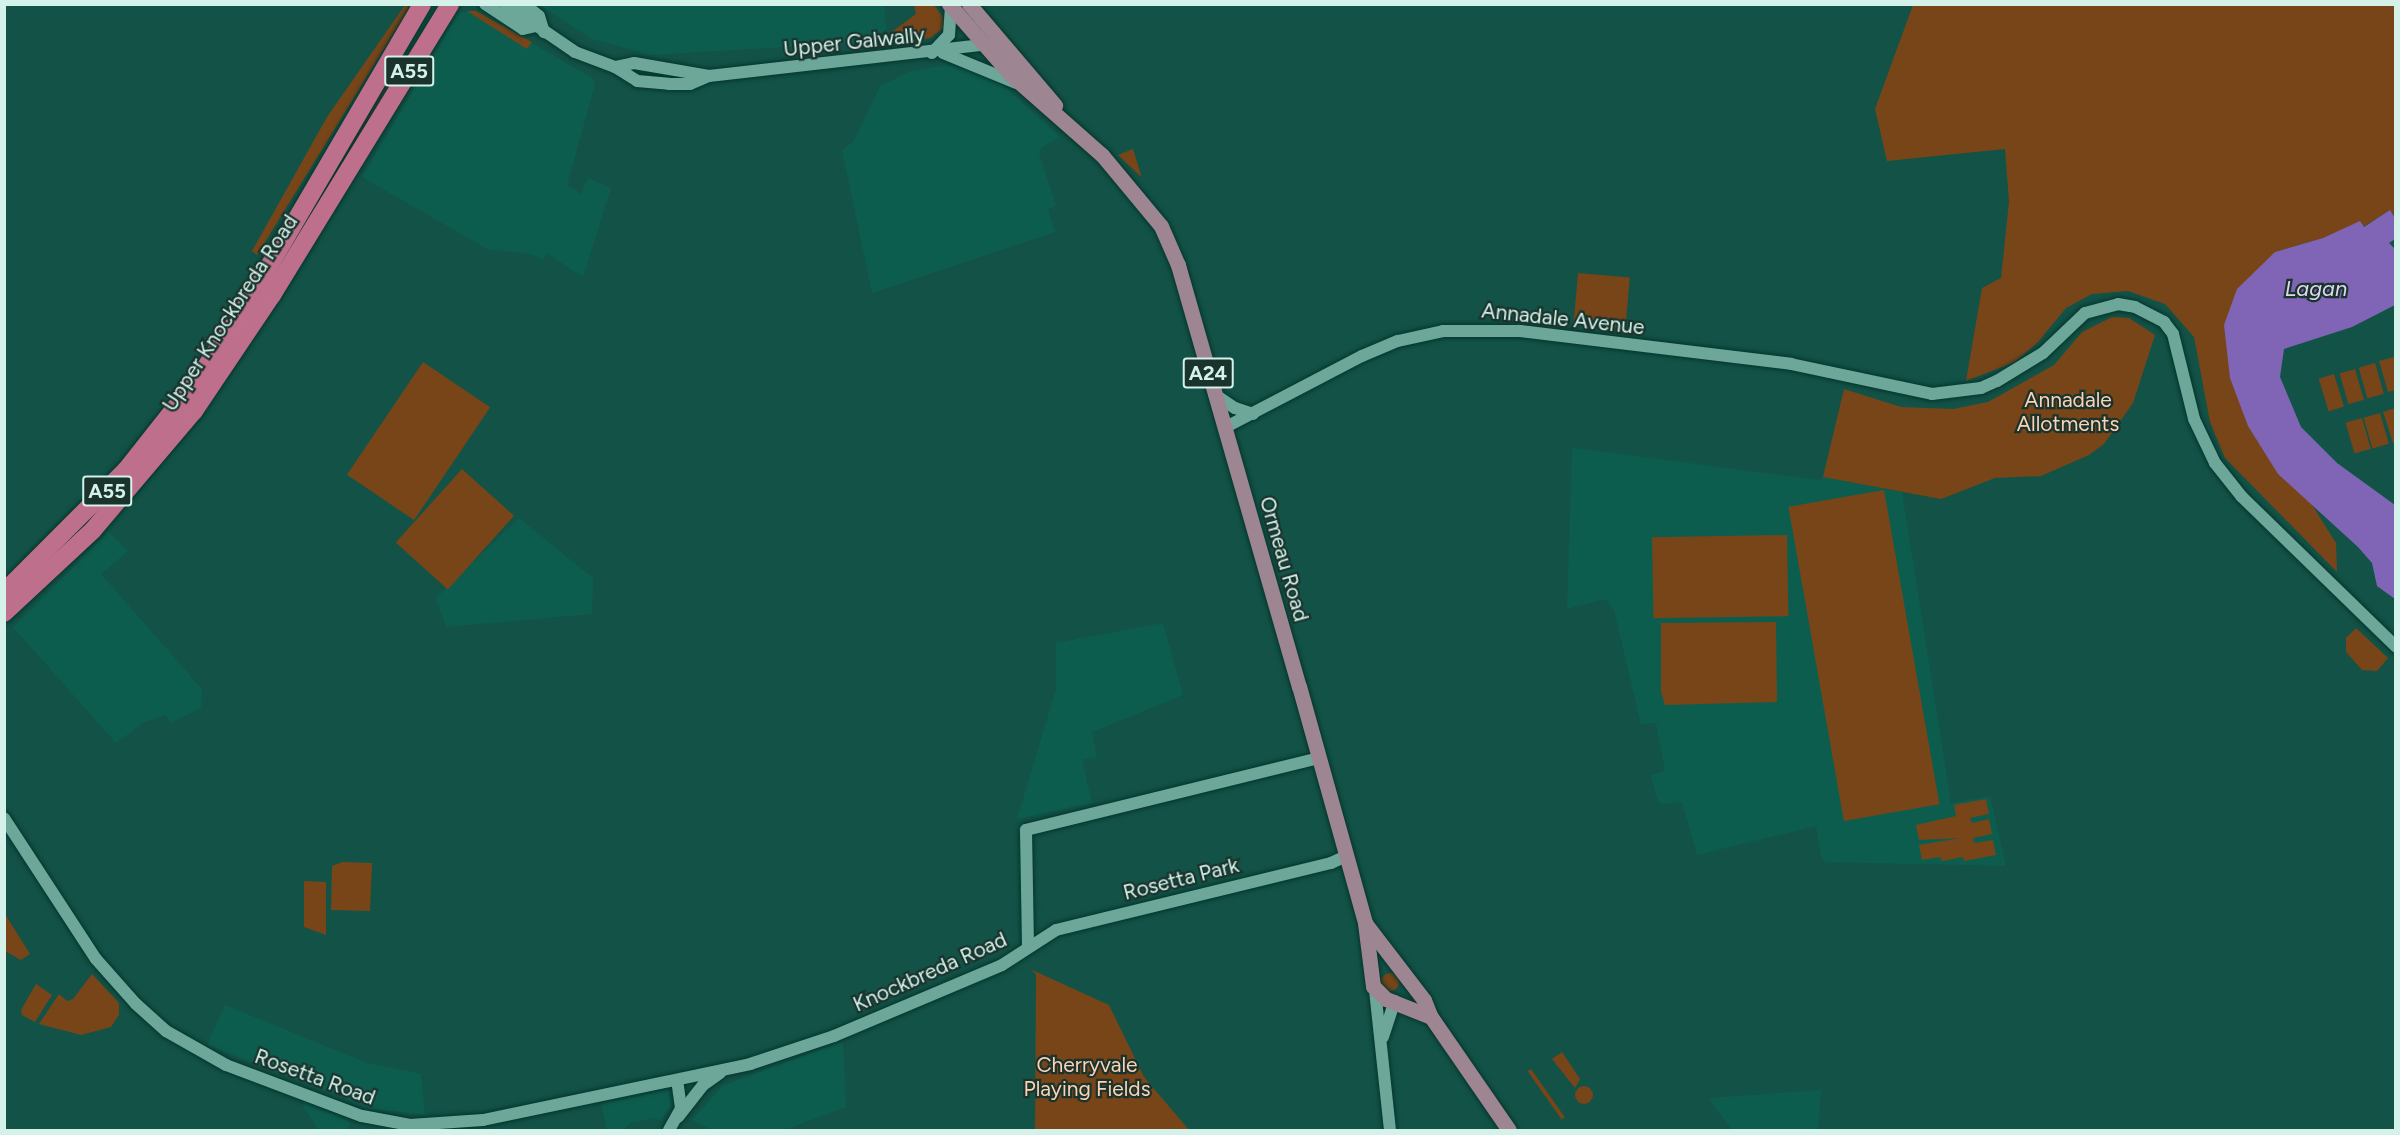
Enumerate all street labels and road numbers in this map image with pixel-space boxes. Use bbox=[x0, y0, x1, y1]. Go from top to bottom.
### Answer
street label: Upper Galwally bbox=[782, 22, 926, 62]
road number: A55 bbox=[384, 54, 434, 88]
street label: Upper Knockbreda Road bbox=[157, 210, 303, 416]
street label: Annadale Avenue bbox=[1480, 298, 1646, 340]
road number: A24 bbox=[1182, 356, 1234, 390]
road number: A55 bbox=[82, 474, 132, 508]
street label: Ormeau Road bbox=[1254, 494, 1314, 624]
street label: Rosetta Park bbox=[1121, 852, 1241, 906]
street label: Knockbreda Road bbox=[849, 927, 1011, 1017]
street label: Rosetta Road bbox=[251, 1044, 379, 1110]

